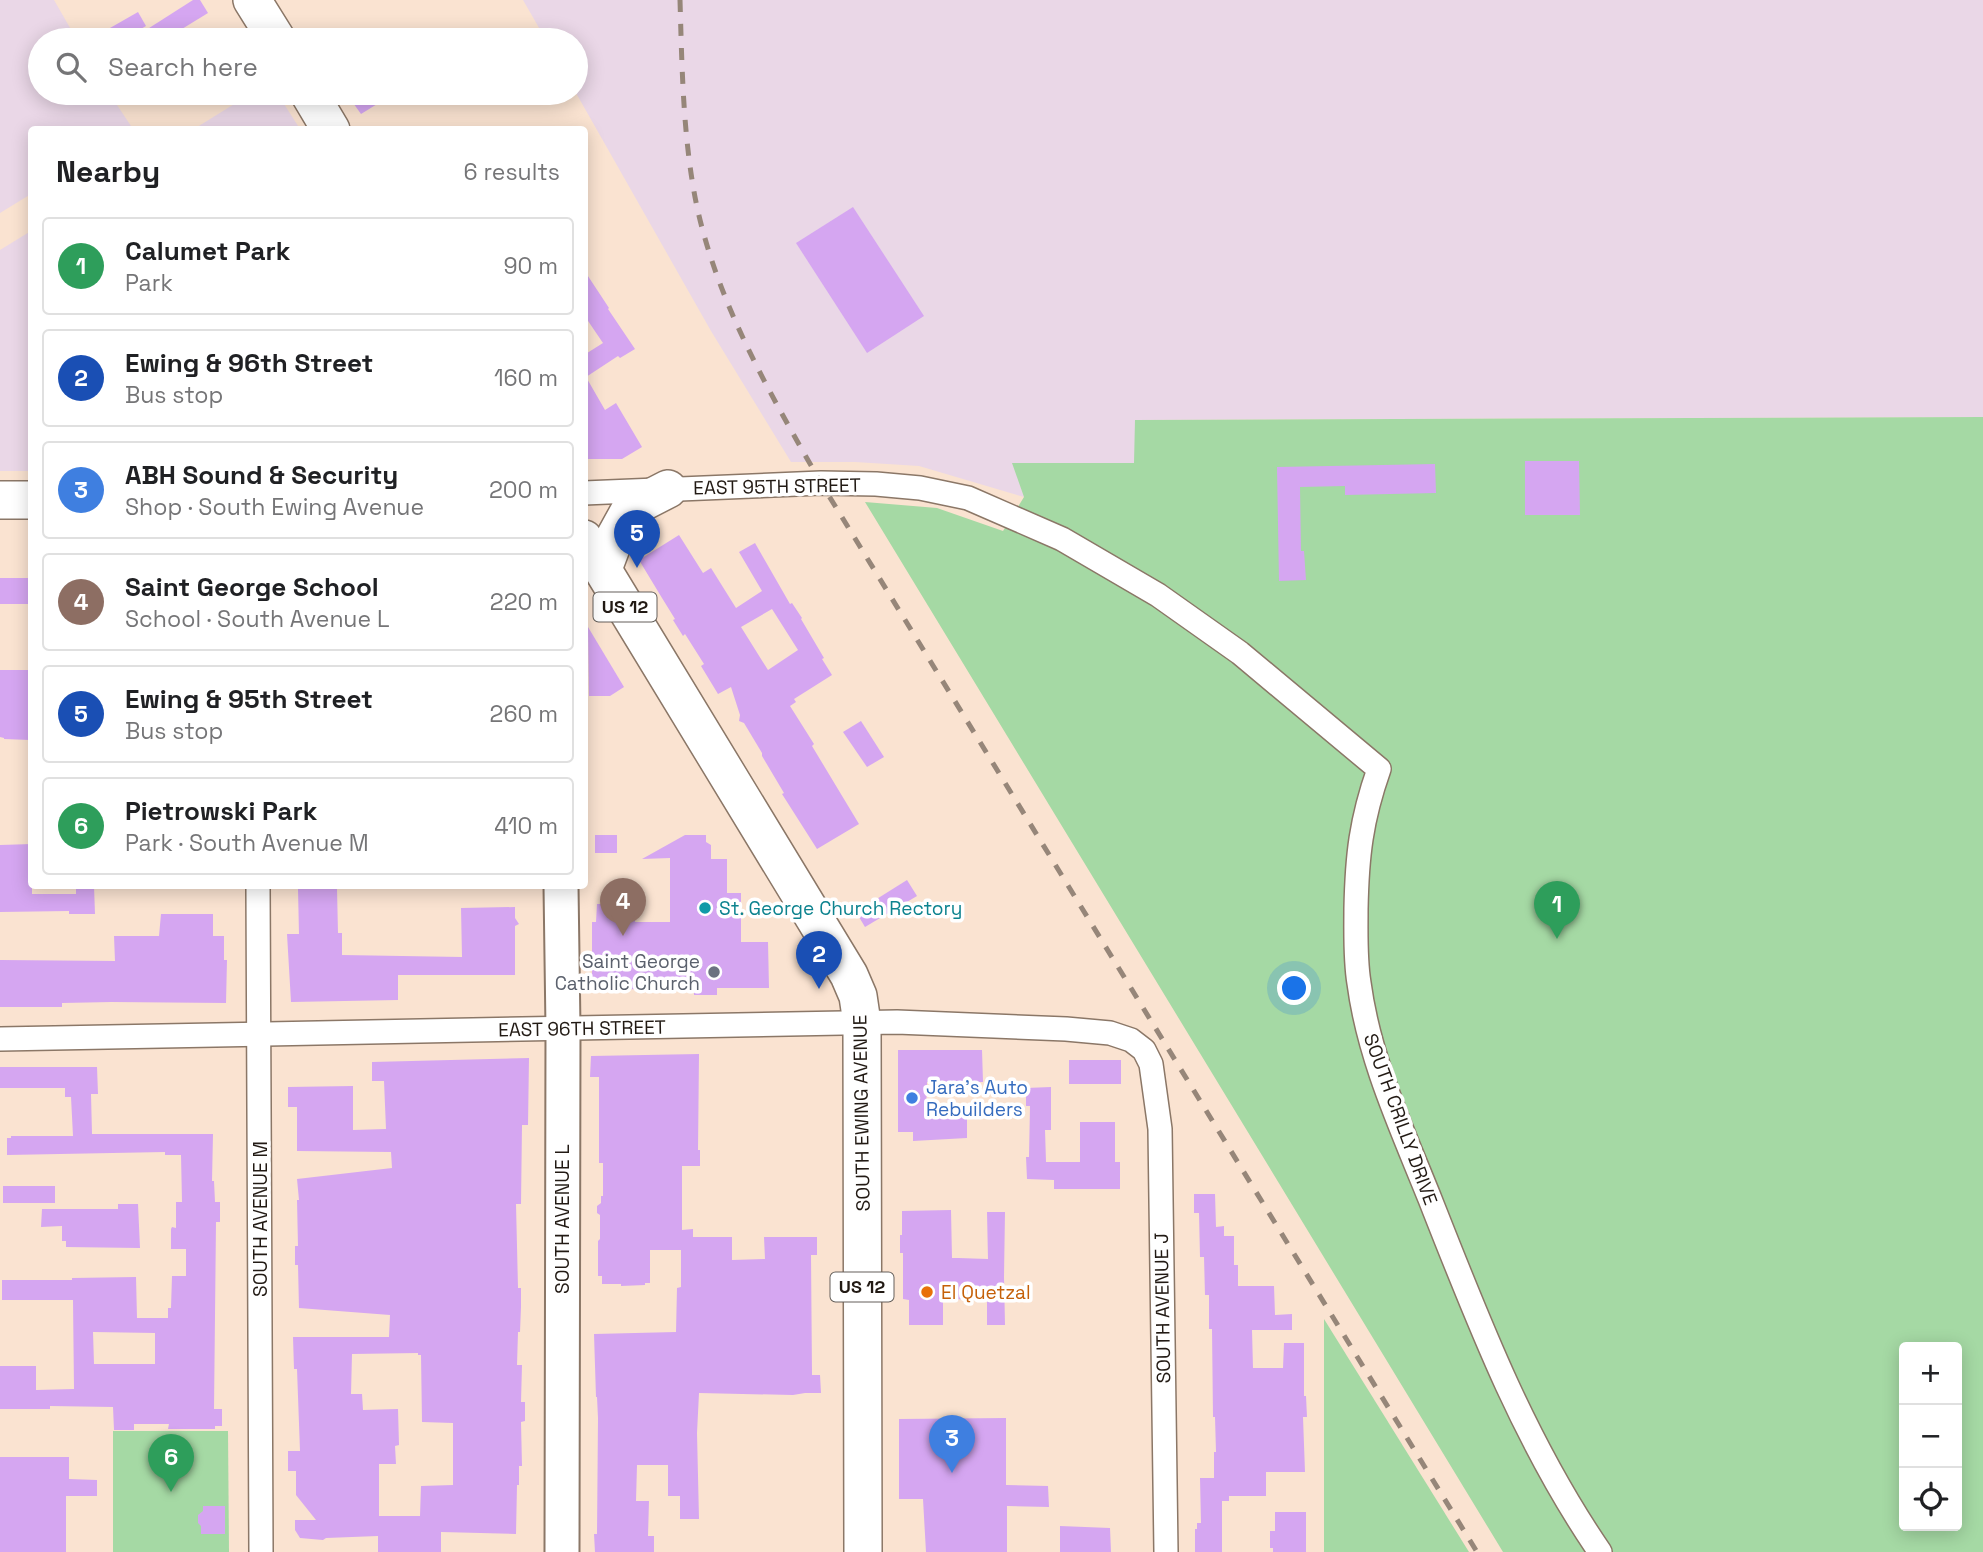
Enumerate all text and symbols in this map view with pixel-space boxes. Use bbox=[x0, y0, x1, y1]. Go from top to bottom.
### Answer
search box bbox=[28, 28, 588, 105]
icon: search bbox=[52, 48, 90, 86]
text: Search here bbox=[108, 50, 258, 84]
text: Nearby bbox=[56, 152, 160, 191]
text: 6 results bbox=[464, 157, 560, 187]
text: Calumet Park bbox=[125, 234, 290, 268]
text: 1 bbox=[76, 251, 86, 281]
text: 90 m bbox=[503, 251, 558, 281]
text: Park bbox=[125, 268, 173, 298]
text: Ewing & 96th Street bbox=[125, 346, 373, 380]
text: 2 bbox=[74, 363, 88, 393]
text: 160 m bbox=[494, 363, 558, 393]
text: Bus stop bbox=[125, 380, 223, 410]
text: ABH Sound & Security bbox=[125, 458, 398, 492]
street label: EAST 95TH STREET bbox=[693, 473, 861, 500]
text: 3 bbox=[74, 475, 88, 505]
text: 200 m bbox=[489, 475, 558, 505]
text: Shop · South Ewing Avenue bbox=[125, 492, 424, 522]
pin: 5 bbox=[614, 510, 660, 568]
text: Saint George School bbox=[125, 570, 379, 604]
text: 4 bbox=[74, 587, 88, 617]
text: 220 m bbox=[490, 587, 558, 617]
road number: US 12 bbox=[594, 592, 656, 622]
text: School · South Avenue L bbox=[125, 604, 390, 634]
text: Ewing & 95th Street bbox=[125, 682, 373, 716]
text: 5 bbox=[74, 699, 88, 729]
text: 260 m bbox=[490, 699, 558, 729]
text: Bus stop bbox=[125, 716, 223, 746]
text: Pietrowski Park bbox=[125, 794, 317, 828]
text: 6 bbox=[74, 811, 88, 841]
text: 410 m bbox=[494, 811, 558, 841]
text: Park · South Avenue M bbox=[125, 828, 369, 858]
pin: 4 bbox=[600, 878, 646, 936]
pin: 1 bbox=[1534, 881, 1580, 939]
place label: St. George Church Rectory bbox=[719, 896, 962, 921]
marker: St. George Church Rectory bbox=[697, 900, 713, 916]
pin: 2 bbox=[796, 931, 842, 989]
place label: Saint George Catholic Church bbox=[555, 949, 700, 996]
marker: Saint George Catholic Church bbox=[706, 964, 722, 980]
your location bbox=[1277, 971, 1311, 1005]
street label: SOUTH EWING AVENUE bbox=[847, 1014, 876, 1212]
street label: EAST 96TH STREET bbox=[498, 1015, 666, 1042]
street label: SOUTH CRILLY DRIVE bbox=[1358, 1030, 1443, 1208]
place label: Jara's Auto Rebuilders bbox=[926, 1075, 1028, 1122]
marker: Jara's Auto Rebuilders bbox=[904, 1090, 920, 1106]
street label: SOUTH AVENUE M bbox=[248, 1141, 273, 1297]
street label: SOUTH AVENUE L bbox=[550, 1144, 575, 1294]
street label: SOUTH AVENUE J bbox=[1149, 1232, 1176, 1384]
road number: US 12 bbox=[830, 1272, 894, 1302]
place label: El Quetzal bbox=[941, 1280, 1031, 1305]
marker: El Quetzal bbox=[919, 1284, 935, 1300]
map controls bbox=[1899, 1342, 1962, 1531]
button: + bbox=[1899, 1342, 1962, 1405]
button: − bbox=[1899, 1405, 1962, 1468]
pin: 3 bbox=[929, 1415, 975, 1473]
pin: 6 bbox=[148, 1434, 194, 1492]
button: locate bbox=[1899, 1468, 1962, 1531]

